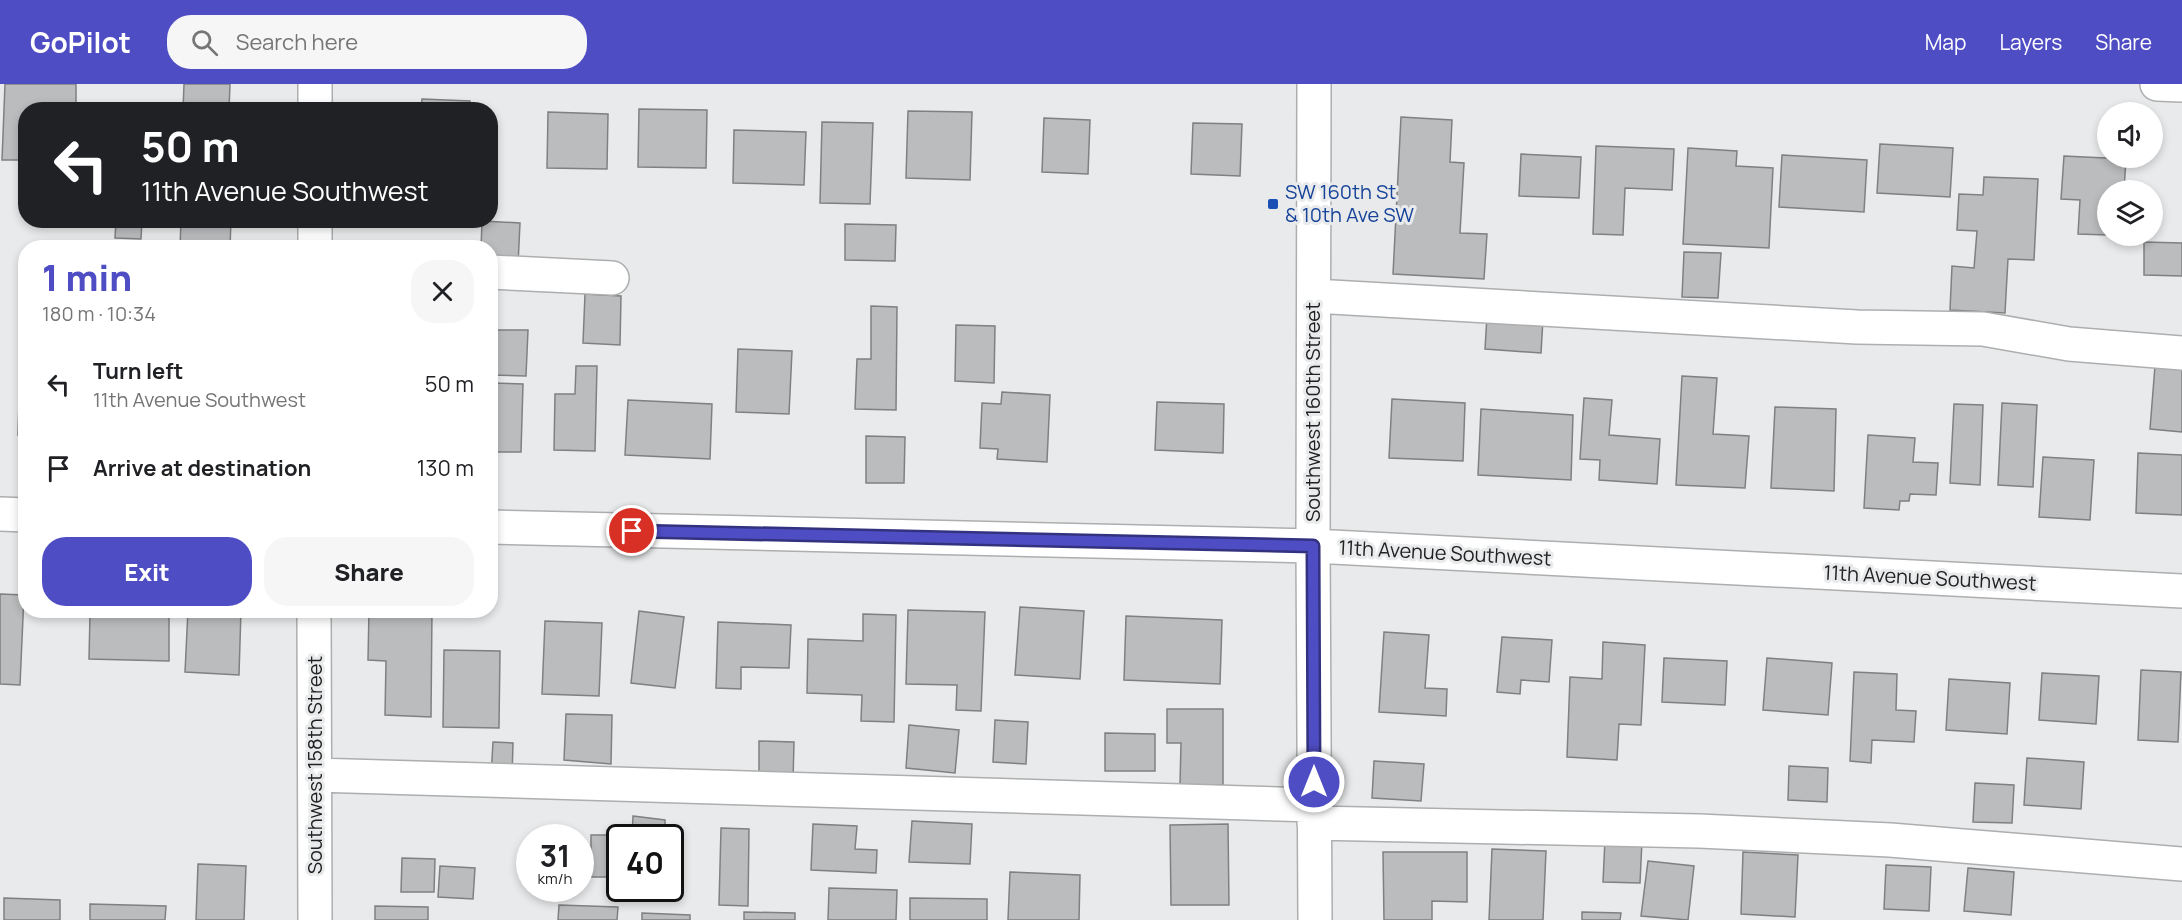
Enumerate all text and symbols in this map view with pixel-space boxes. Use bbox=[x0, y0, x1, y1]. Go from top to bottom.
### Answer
search box bbox=[167, 15, 587, 69]
text: GoPilot bbox=[30, 23, 131, 61]
icon: search bbox=[188, 26, 221, 59]
text: Search here bbox=[236, 27, 358, 57]
text: Map bbox=[1925, 28, 1966, 56]
text: Layers bbox=[1999, 28, 2062, 56]
text: Share bbox=[2095, 28, 2152, 56]
map controls bbox=[2097, 102, 2163, 246]
button: sound bbox=[2097, 102, 2163, 168]
text: 50 m bbox=[141, 117, 239, 175]
icon: left bbox=[42, 126, 120, 204]
text: 11th Avenue Southwest bbox=[141, 172, 429, 209]
place label: SW 160th St & 10th Ave SW bbox=[1285, 178, 1414, 228]
button: layers bbox=[2097, 180, 2163, 246]
marker: SW 160th St & 10th Ave SW bbox=[1266, 197, 1280, 211]
text: 1 min bbox=[42, 253, 132, 302]
button: close bbox=[411, 260, 474, 323]
text: 180 m · 10:34 bbox=[42, 300, 156, 327]
street label: Southwest 160th Street bbox=[1299, 302, 1326, 522]
text: Turn left bbox=[93, 356, 183, 386]
icon: left bbox=[42, 368, 75, 401]
text: 50 m bbox=[425, 369, 474, 399]
text: 11th Avenue Southwest bbox=[93, 386, 306, 413]
icon: arrive bbox=[42, 452, 75, 485]
text: Arrive at destination bbox=[93, 453, 311, 483]
text: 130 m bbox=[417, 453, 474, 483]
pin bbox=[606, 505, 657, 556]
icon: arrive bbox=[615, 514, 648, 547]
street label: 11th Avenue Southwest bbox=[1338, 533, 1552, 572]
button: Exit bbox=[42, 537, 252, 606]
button: Share bbox=[264, 537, 474, 606]
street label: 11th Avenue Southwest bbox=[1823, 558, 2037, 597]
street label: Southwest 158th Street bbox=[301, 656, 328, 874]
position arrow bbox=[1282, 750, 1346, 814]
speed limit sign: 40 bbox=[606, 824, 684, 902]
text: 31 bbox=[540, 835, 570, 876]
text: km/h bbox=[538, 868, 572, 889]

